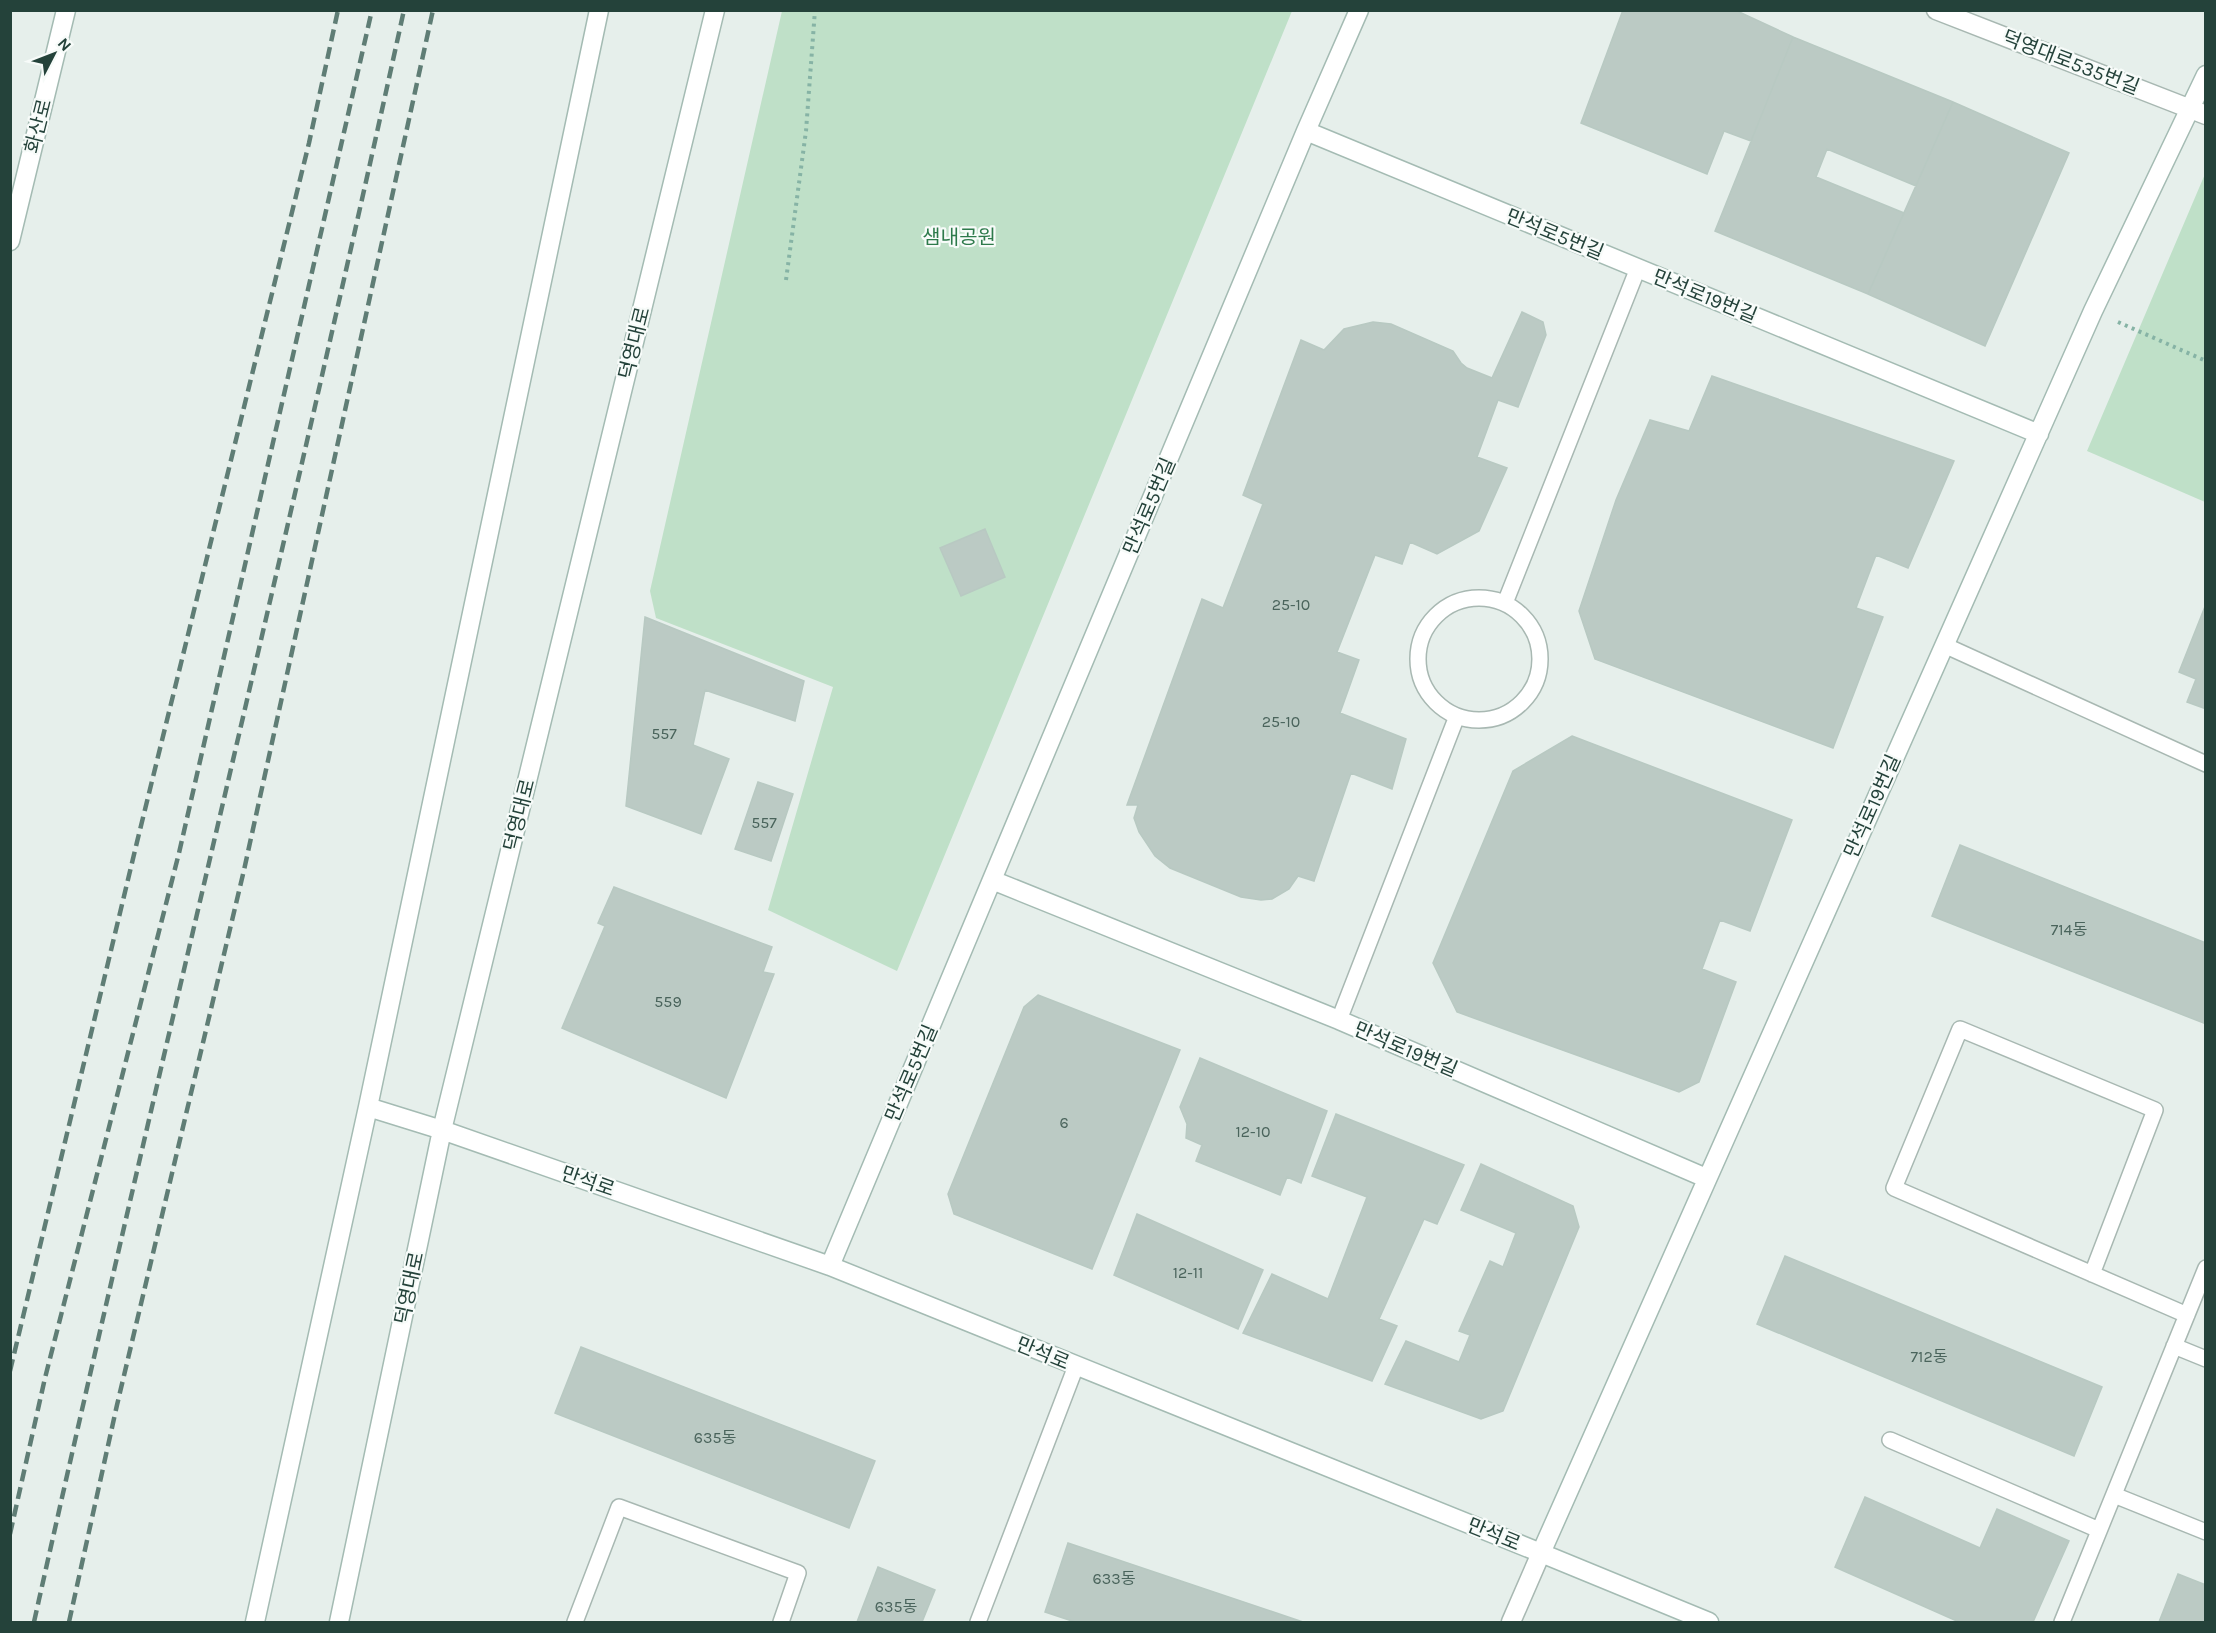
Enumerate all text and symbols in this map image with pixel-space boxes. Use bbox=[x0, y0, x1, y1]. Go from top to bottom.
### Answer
north arrow bbox=[24, 24, 84, 84]
street label: 덕영대로535번길 bbox=[1999, 26, 2143, 99]
text: N bbox=[54, 34, 76, 55]
street label: 화산로 bbox=[21, 97, 56, 156]
street label: 만석로5번길 bbox=[1503, 204, 1607, 264]
park label: 샘내공원 bbox=[922, 226, 996, 249]
street label: 만석로19번길 bbox=[1649, 265, 1760, 328]
street label: 덕영대로 bbox=[614, 305, 655, 382]
street label: 만석로5번길 bbox=[1119, 454, 1180, 558]
house number: 25-10 bbox=[1272, 595, 1310, 614]
house number: 25-10 bbox=[1262, 712, 1300, 731]
house number: 557 bbox=[651, 724, 677, 743]
street label: 만석로19번길 bbox=[1840, 751, 1905, 861]
street label: 덕영대로 bbox=[499, 777, 540, 854]
house number: 557 bbox=[751, 813, 777, 832]
house number: 714동 bbox=[2051, 920, 2088, 939]
house number: 559 bbox=[654, 992, 682, 1011]
street label: 만석로19번길 bbox=[1351, 1017, 1461, 1082]
street label: 만석로5번길 bbox=[881, 1021, 942, 1125]
house number: 6 bbox=[1059, 1113, 1069, 1132]
house number: 12-10 bbox=[1236, 1122, 1270, 1141]
street label: 만석로 bbox=[558, 1162, 618, 1201]
street label: 덕영대로 bbox=[391, 1250, 428, 1326]
house number: 12-11 bbox=[1173, 1263, 1203, 1282]
street label: 만석로 bbox=[1013, 1332, 1073, 1374]
house number: 712동 bbox=[1911, 1347, 1948, 1366]
house number: 635동 bbox=[694, 1428, 736, 1447]
street label: 만석로 bbox=[1464, 1513, 1524, 1555]
house number: 633동 bbox=[1093, 1569, 1136, 1588]
house number: 635동 bbox=[875, 1597, 917, 1616]

